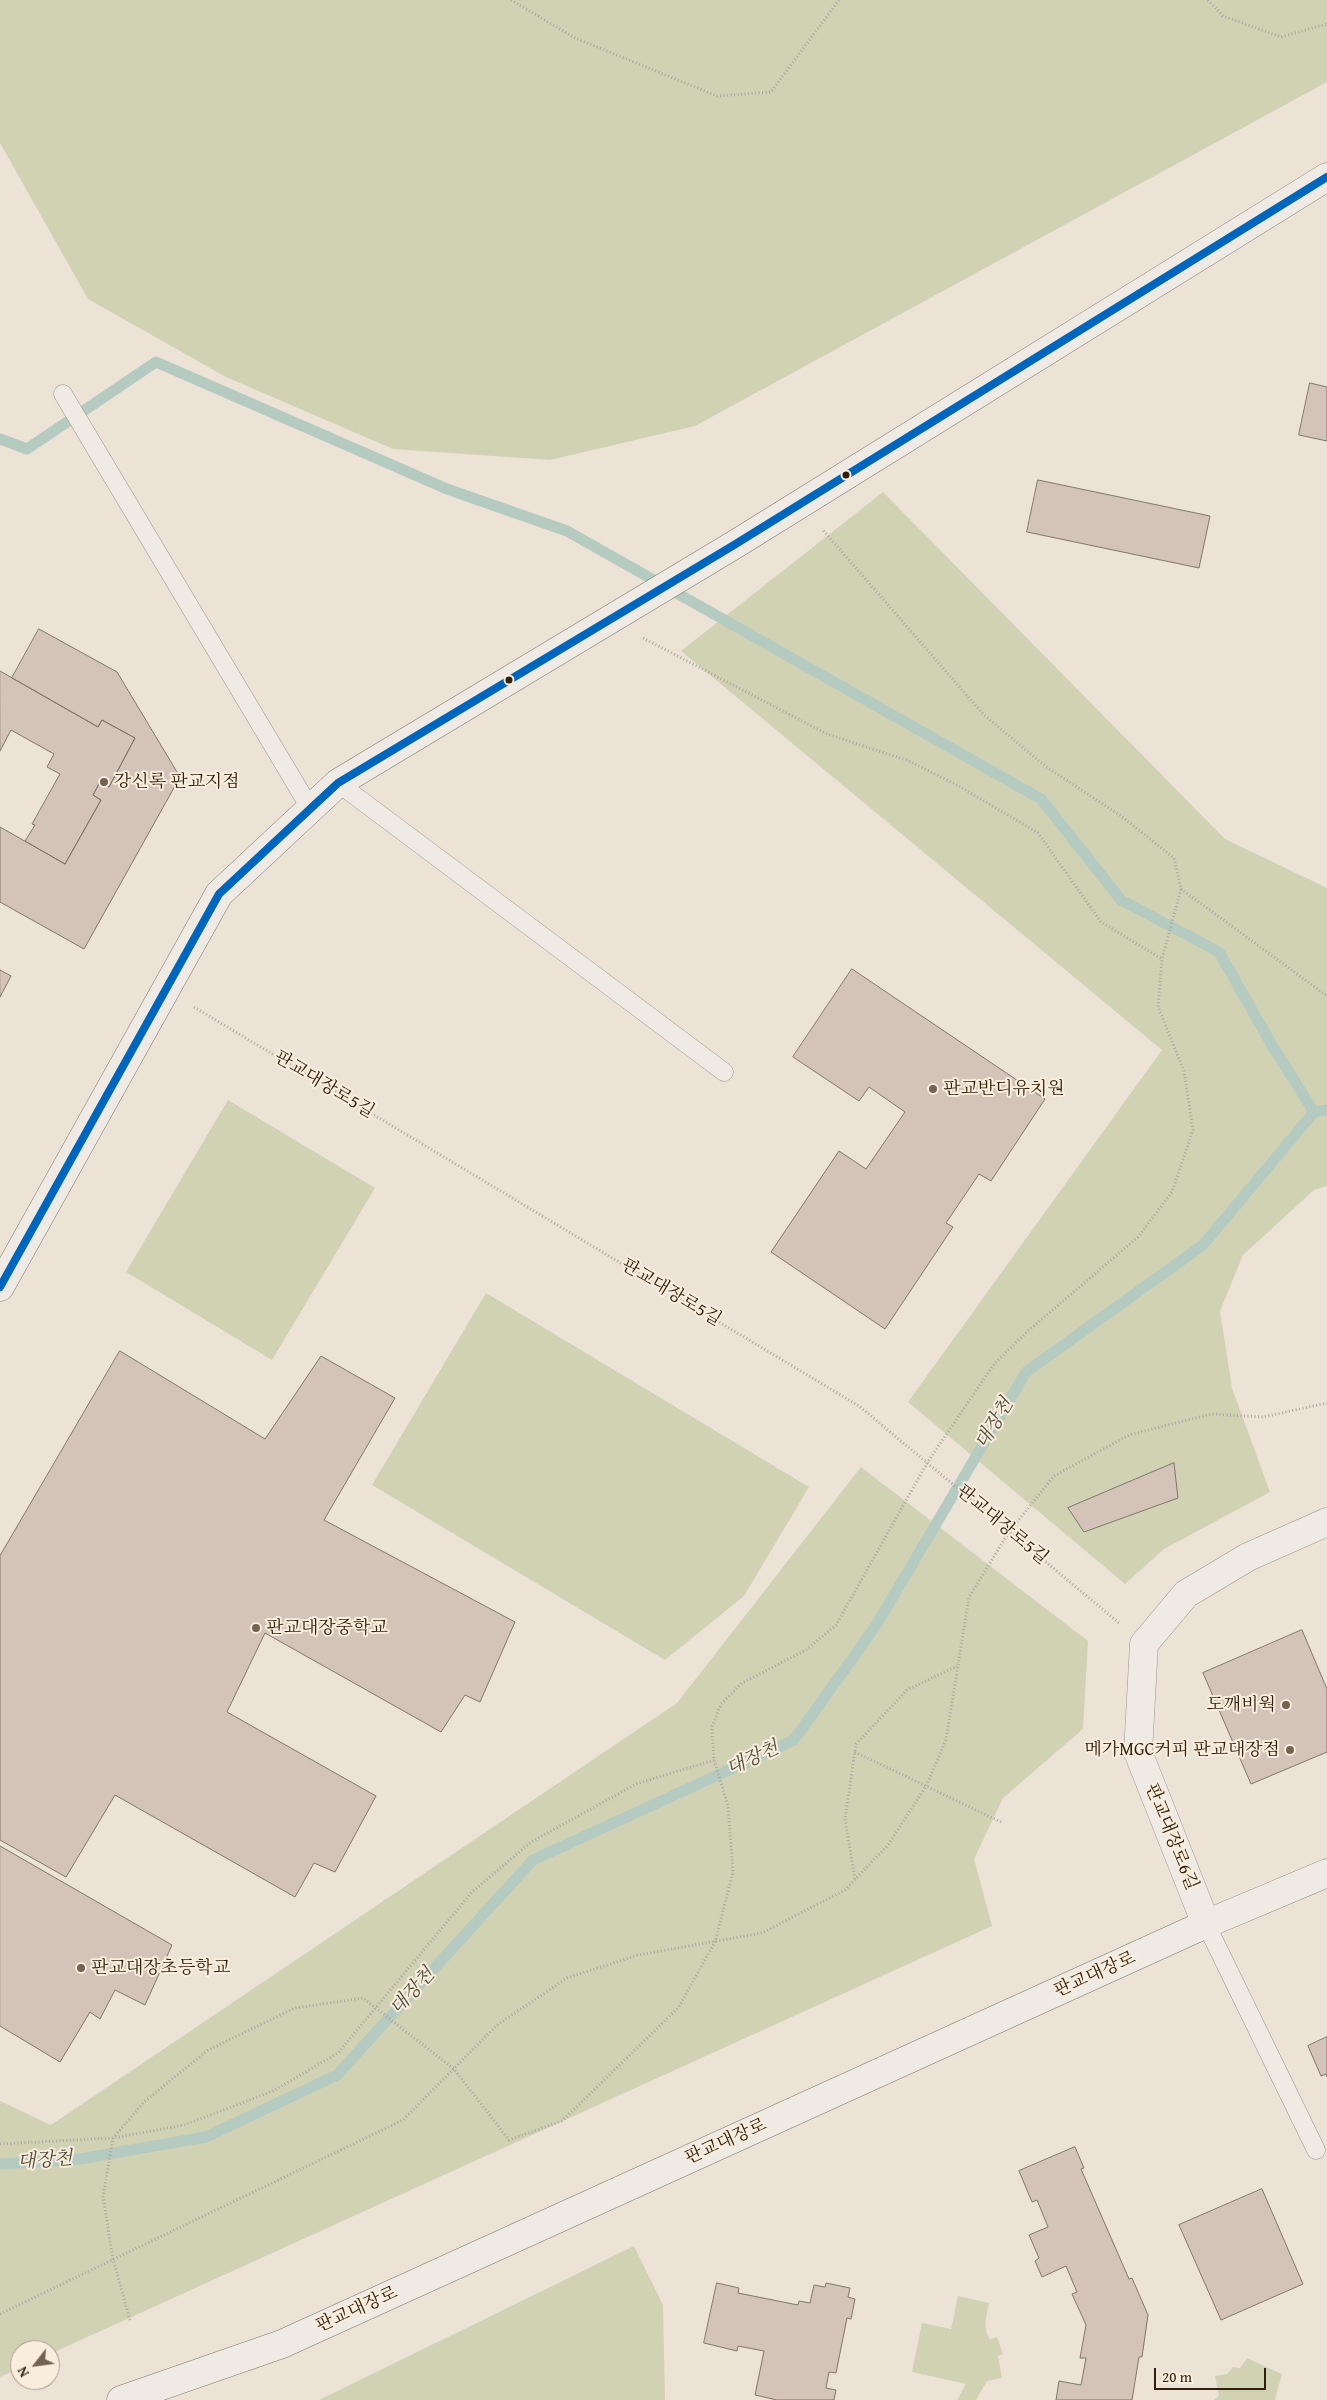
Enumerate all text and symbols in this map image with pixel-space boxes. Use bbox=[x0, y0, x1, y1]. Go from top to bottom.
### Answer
unlabelled marker bbox=[841, 470, 851, 480]
unlabelled marker bbox=[504, 675, 514, 685]
place label: 강신록 판교지점 bbox=[114, 771, 240, 793]
marker: 강신록 판교지점 bbox=[98, 776, 110, 788]
street label: 판교대장로5길 bbox=[270, 1047, 378, 1123]
place label: 판교반디유치원 bbox=[943, 1078, 1065, 1100]
marker: 판교반디유치원 bbox=[927, 1083, 939, 1095]
street label: 판교대장로5길 bbox=[617, 1255, 725, 1331]
water label: 대장천 bbox=[971, 1395, 1019, 1453]
street label: 판교대장로5길 bbox=[952, 1480, 1052, 1570]
place label: 판교대장중학교 bbox=[266, 1617, 388, 1639]
marker: 판교대장중학교 bbox=[250, 1622, 262, 1634]
place label: 도깨비웍 bbox=[1206, 1694, 1276, 1716]
marker: 도깨비웍 bbox=[1280, 1699, 1292, 1711]
water label: 대장천 bbox=[723, 1737, 783, 1781]
place label: 메가MGC커피 판교대장점 bbox=[1084, 1739, 1280, 1761]
marker: 메가MGC커피 판교대장점 bbox=[1284, 1744, 1296, 1756]
street label: 판교대장로6길 bbox=[1140, 1781, 1202, 1893]
street label: 판교대장로 bbox=[1051, 1947, 1139, 2003]
place label: 판교대장초등학교 bbox=[91, 1957, 230, 1979]
marker: 판교대장초등학교 bbox=[75, 1962, 87, 1974]
water label: 대장천 bbox=[386, 1964, 440, 2020]
street label: 판교대장로 bbox=[682, 2114, 770, 2170]
water label: 대장천 bbox=[17, 2148, 73, 2174]
street label: 판교대장로 bbox=[313, 2282, 401, 2338]
north arrow bbox=[10, 2340, 60, 2390]
scale bar bbox=[1157, 2358, 1270, 2390]
text: N bbox=[12, 2363, 34, 2381]
text: 20 m bbox=[1162, 2366, 1192, 2387]

